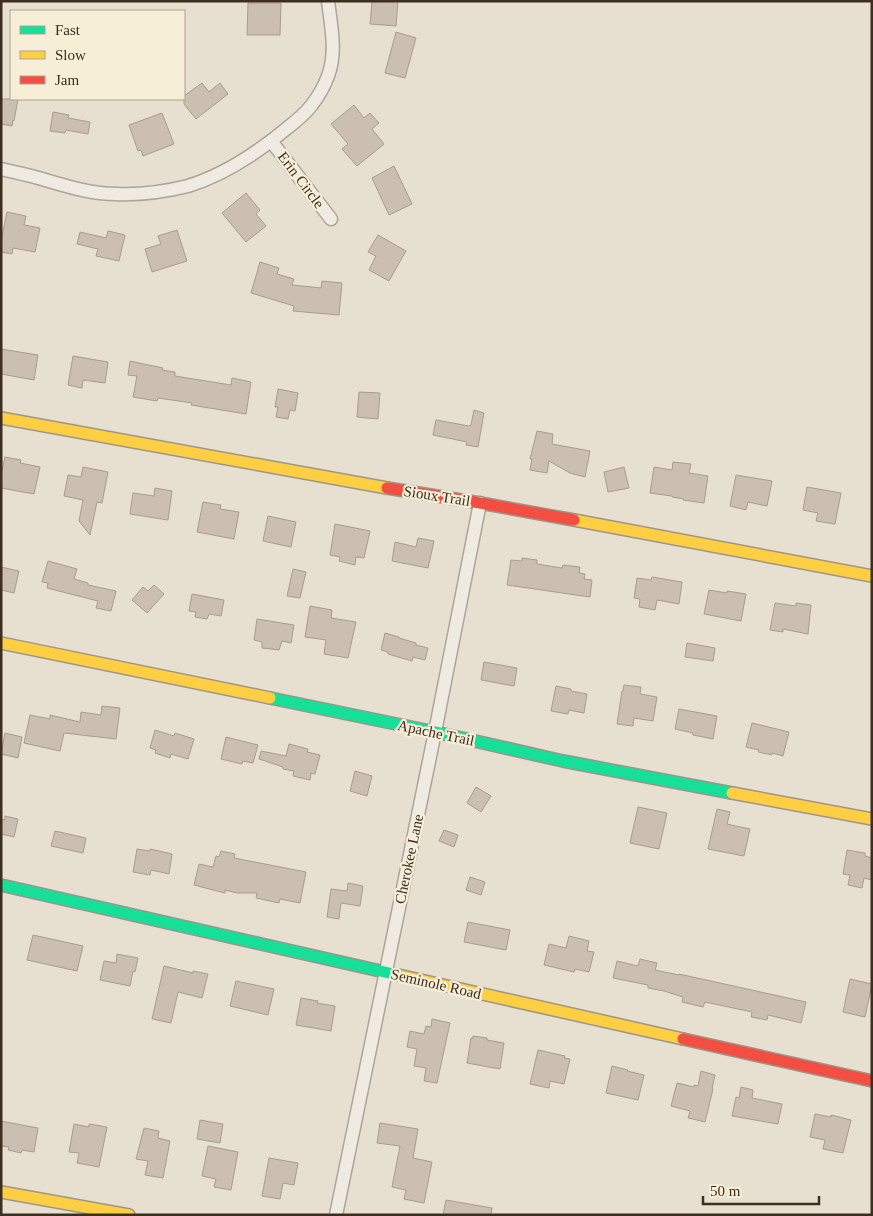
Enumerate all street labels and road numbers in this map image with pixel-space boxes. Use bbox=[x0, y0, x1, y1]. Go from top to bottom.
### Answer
street label: Erin Circle bbox=[275, 149, 328, 212]
street label: Sioux Trail bbox=[403, 483, 471, 509]
street label: Apache Trail bbox=[396, 717, 476, 749]
street label: Cherokee Lane bbox=[392, 812, 426, 905]
street label: Seminole Road bbox=[389, 966, 483, 1002]

